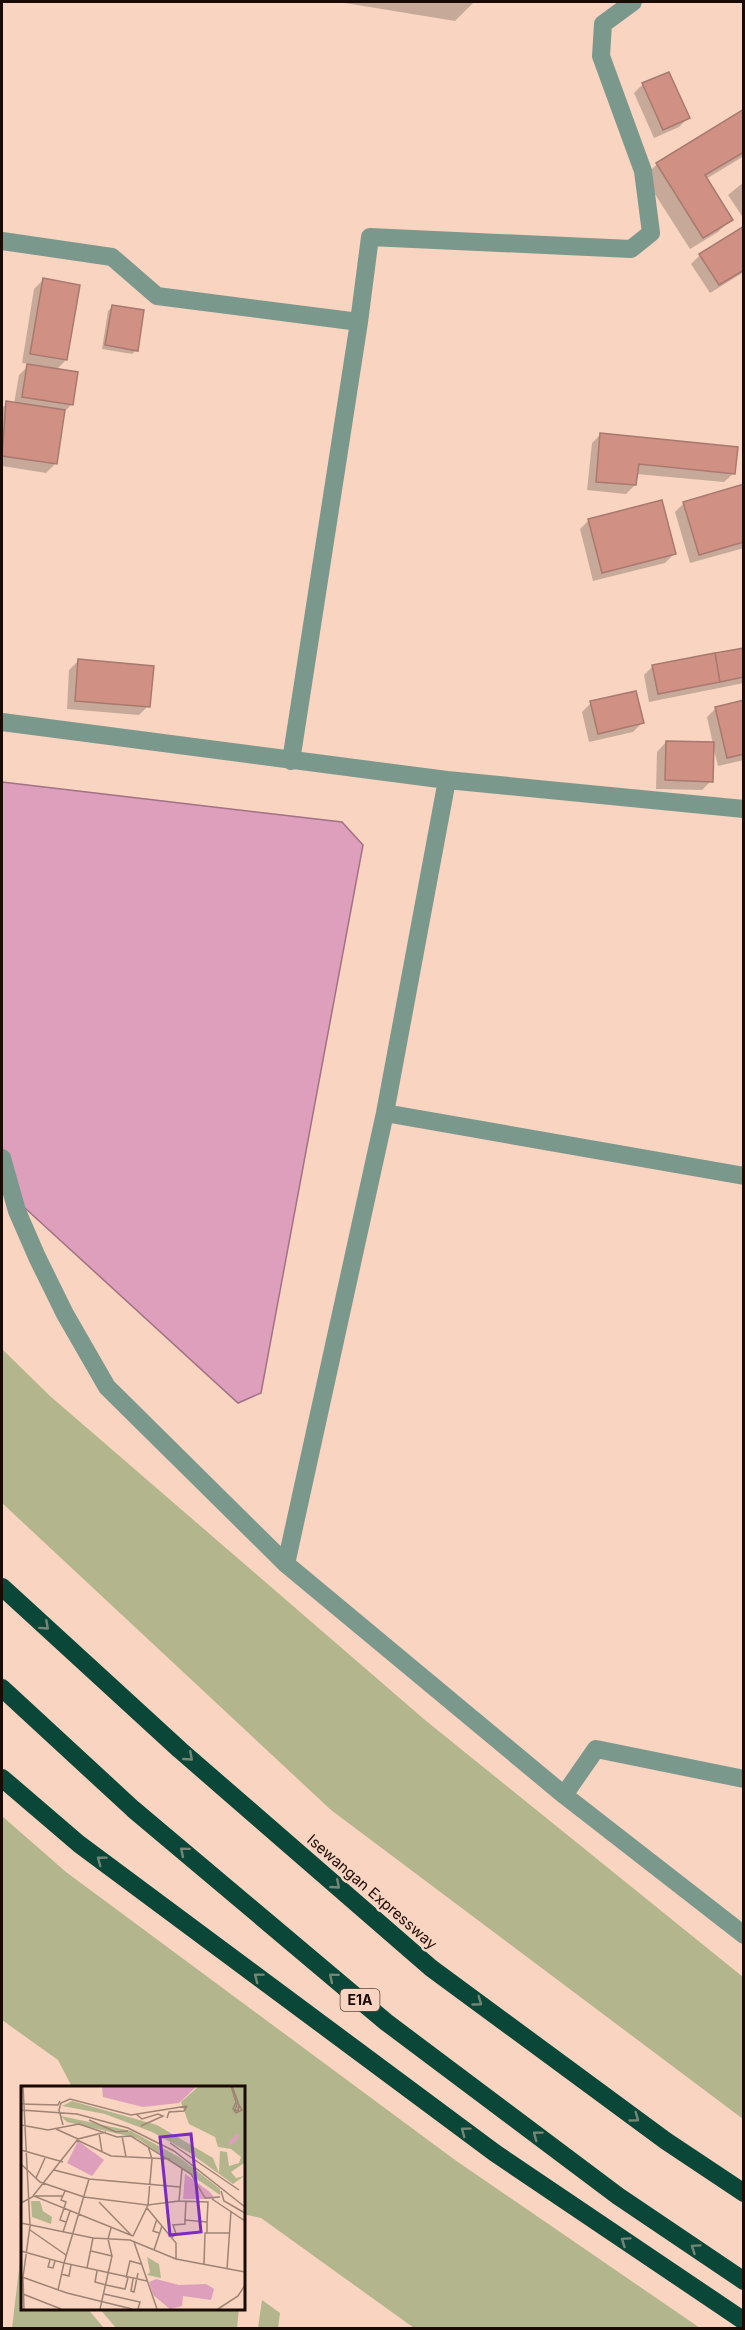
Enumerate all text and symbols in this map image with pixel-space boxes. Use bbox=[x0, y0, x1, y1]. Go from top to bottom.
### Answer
one-way arrow bbox=[38, 1619, 49, 1630]
one-way arrow bbox=[182, 1750, 193, 1761]
street label: Isewangan Expressway bbox=[303, 1830, 442, 1954]
one-way arrow bbox=[180, 1847, 191, 1858]
one-way arrow bbox=[97, 1856, 108, 1867]
one-way arrow bbox=[329, 1878, 340, 1889]
one-way arrow bbox=[253, 1973, 264, 1984]
one-way arrow bbox=[329, 1973, 340, 1984]
road number: E1A bbox=[340, 1989, 380, 2011]
one-way arrow bbox=[471, 1995, 482, 2006]
inset map bbox=[21, 2086, 244, 2309]
one-way arrow bbox=[628, 2111, 639, 2122]
one-way arrow bbox=[460, 2127, 471, 2138]
one-way arrow bbox=[532, 2131, 543, 2142]
one-way arrow bbox=[621, 2237, 632, 2248]
one-way arrow bbox=[691, 2244, 702, 2255]

